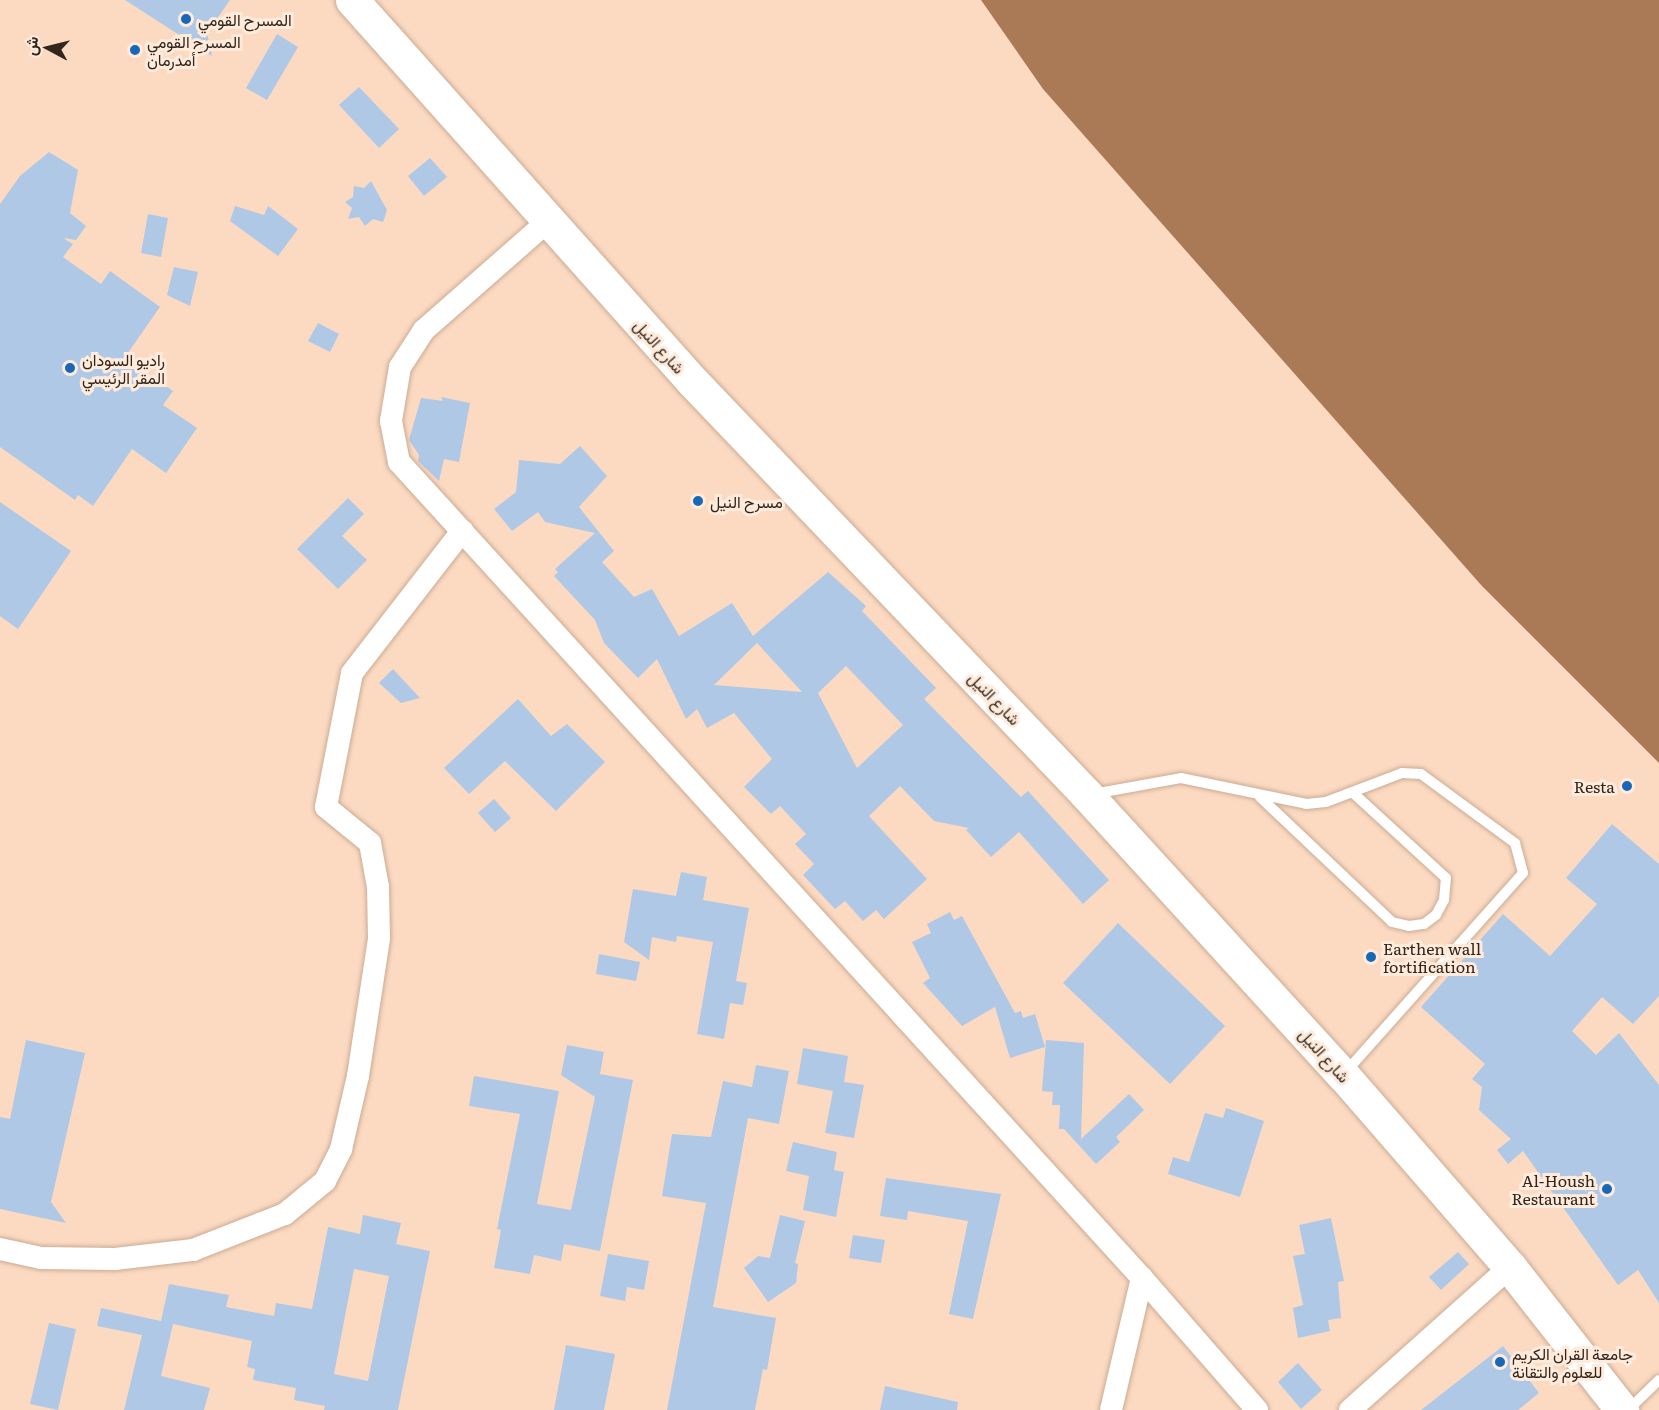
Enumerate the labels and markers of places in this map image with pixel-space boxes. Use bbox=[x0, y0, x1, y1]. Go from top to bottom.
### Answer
place label: المسرح القومي bbox=[198, 9, 292, 29]
marker: المسرح القومي bbox=[179, 12, 193, 26]
place label: المسرح القومي أمدرمان bbox=[147, 31, 241, 69]
marker: المسرح القومي أمدرمان bbox=[128, 43, 142, 57]
place label: راديو السودان المقر الرئيسي bbox=[82, 349, 165, 387]
marker: راديو السودان المقر الرئيسي bbox=[63, 361, 77, 375]
place label: مسرح النيل bbox=[710, 491, 783, 511]
marker: مسرح النيل bbox=[691, 494, 705, 508]
place label: Resta bbox=[1574, 776, 1615, 796]
marker: Resta bbox=[1620, 779, 1634, 793]
place label: Earthen wall fortification bbox=[1383, 938, 1481, 976]
marker: Earthen wall fortification bbox=[1364, 950, 1378, 964]
place label: Al-Housh Restaurant bbox=[1511, 1170, 1595, 1208]
marker: Al-Housh Restaurant bbox=[1600, 1182, 1614, 1196]
place label: جامعة القران الكريم للعلوم والتقانة bbox=[1512, 1343, 1633, 1381]
marker: جامعة القران الكريم للعلوم والتقانة bbox=[1493, 1355, 1507, 1369]

